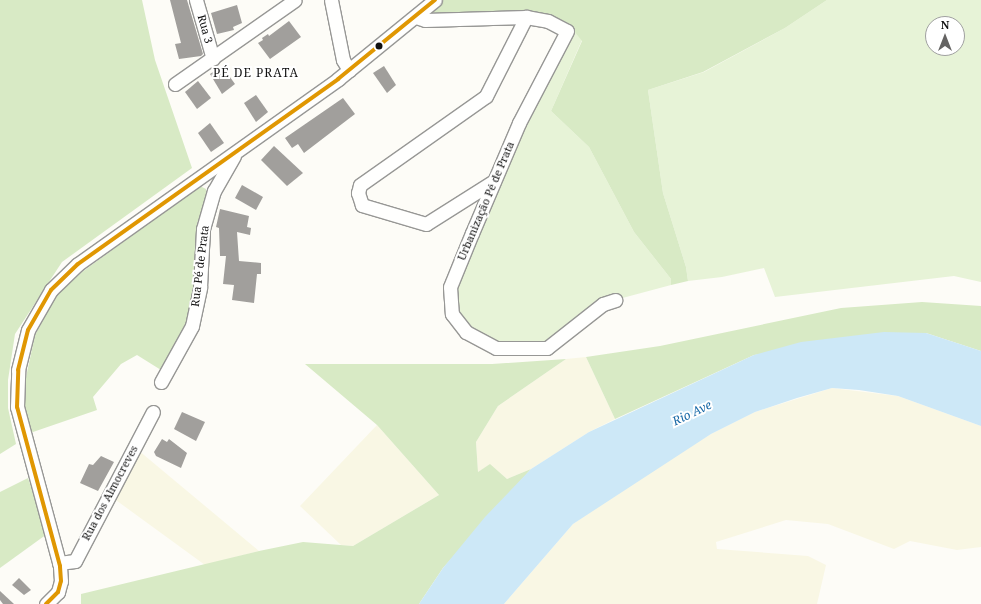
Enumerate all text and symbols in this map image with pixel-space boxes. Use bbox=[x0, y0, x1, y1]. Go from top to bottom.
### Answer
street label: Rua 3 bbox=[195, 13, 215, 45]
north arrow bbox=[925, 16, 965, 56]
text: N bbox=[941, 17, 949, 32]
unlabelled marker bbox=[374, 41, 384, 51]
district label: PÉ DE PRATA bbox=[213, 66, 299, 80]
street label: Urbanização Pé de Prata bbox=[455, 140, 517, 262]
street label: Rua Pé de Prata bbox=[188, 224, 212, 308]
water label: Rio Ave bbox=[670, 397, 714, 429]
street label: Rua dos Almocreves bbox=[79, 443, 141, 543]

